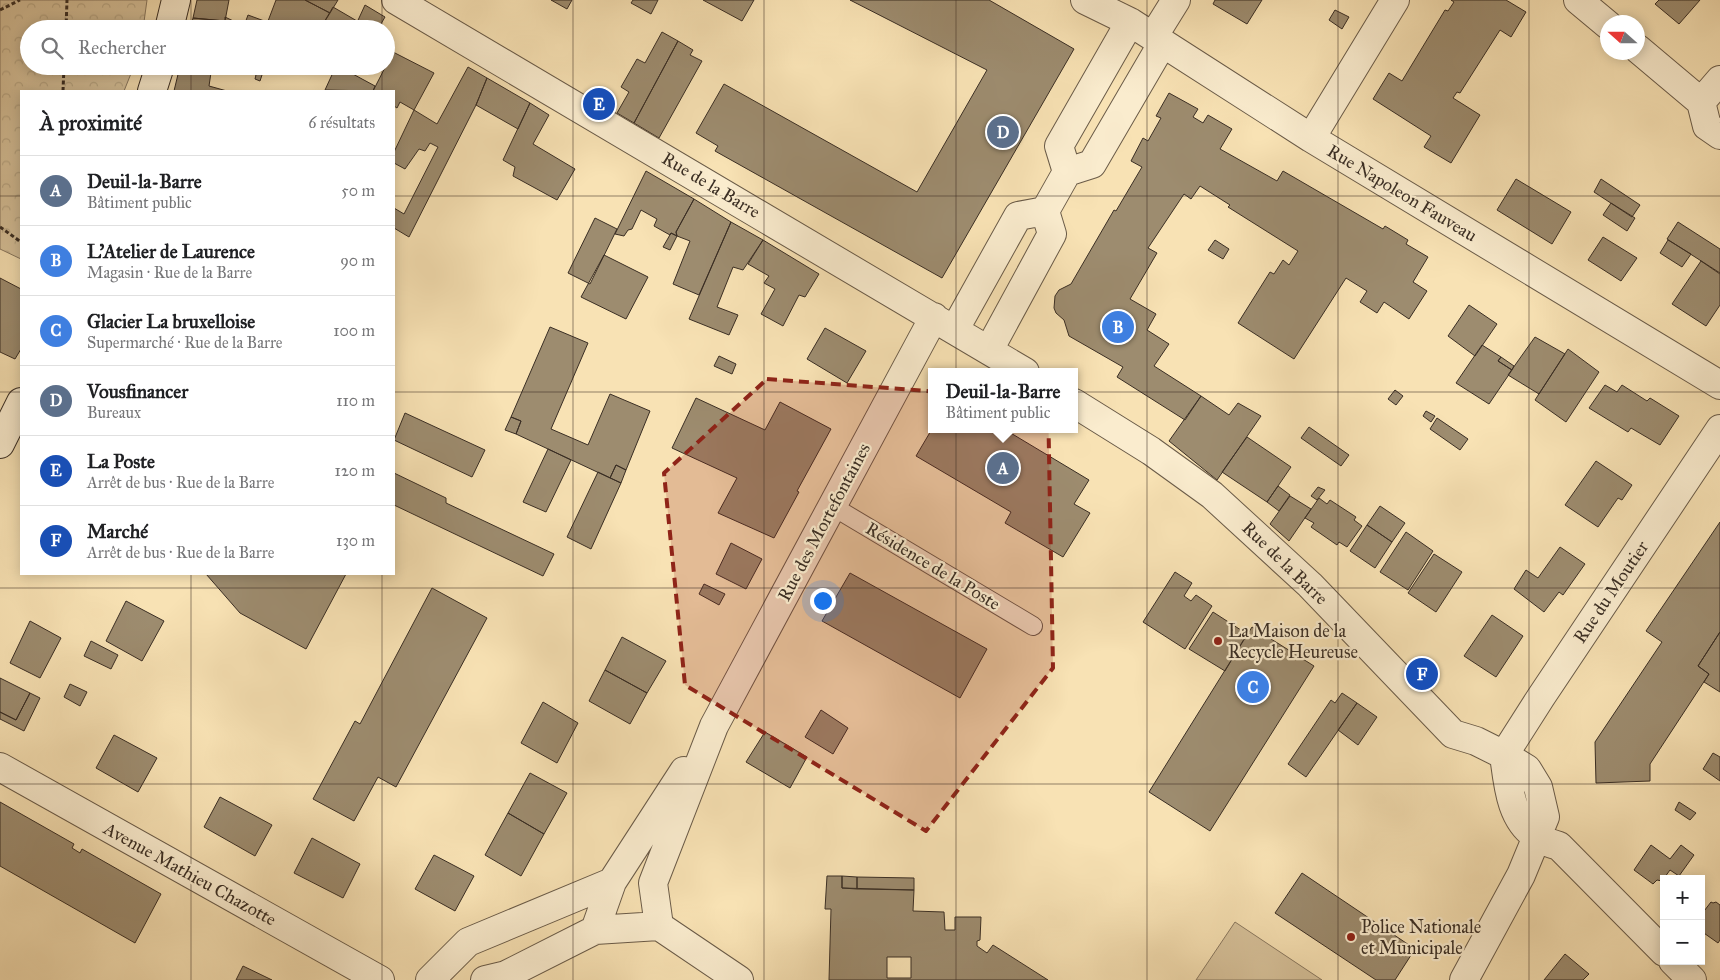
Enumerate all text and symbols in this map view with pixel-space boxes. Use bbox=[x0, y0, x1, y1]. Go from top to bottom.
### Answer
north arrow bbox=[1600, 15, 1645, 60]
search box bbox=[20, 20, 395, 75]
icon: search bbox=[38, 34, 66, 62]
text: Rechercher bbox=[78, 36, 166, 59]
pin: E bbox=[583, 85, 615, 123]
text: À proximité bbox=[40, 110, 142, 136]
text: 6 résultats bbox=[308, 113, 375, 132]
pin: D bbox=[987, 113, 1019, 151]
street label: Rue Napoleon Fauveau bbox=[1323, 140, 1481, 247]
street label: Rue de la Barre bbox=[658, 147, 764, 223]
text: Deuil-la-Barre bbox=[87, 170, 202, 193]
text: A bbox=[51, 181, 61, 200]
text: 50 m bbox=[341, 181, 375, 200]
text: Bâtiment public bbox=[87, 193, 192, 212]
text: L'Atelier de Laurence bbox=[87, 240, 255, 263]
text: B bbox=[51, 251, 61, 270]
text: 90 m bbox=[340, 251, 375, 270]
text: Magasin · Rue de la Barre bbox=[87, 263, 252, 282]
pin: B bbox=[1102, 308, 1134, 346]
text: Glacier La bruxelloise bbox=[87, 310, 255, 333]
text: C bbox=[51, 321, 61, 340]
text: 100 m bbox=[333, 321, 375, 340]
text: Supermarché · Rue de la Barre bbox=[87, 333, 282, 352]
popup bbox=[928, 368, 1078, 433]
text: Vousfinancer bbox=[87, 380, 188, 403]
text: Deuil-la-Barre bbox=[946, 380, 1060, 403]
text: D bbox=[50, 391, 62, 410]
text: 110 m bbox=[336, 391, 375, 410]
text: Bureaux bbox=[87, 403, 141, 422]
text: Bâtiment public bbox=[946, 403, 1050, 422]
street label: Rue des Mortefontaines bbox=[773, 439, 875, 605]
pin: A bbox=[987, 449, 1019, 487]
text: La Poste bbox=[87, 450, 155, 473]
text: E bbox=[50, 461, 62, 480]
text: 120 m bbox=[335, 461, 375, 480]
text: Arrêt de bus · Rue de la Barre bbox=[87, 473, 274, 492]
street label: Résidence de la Poste bbox=[862, 517, 1004, 615]
street label: Rue de la Barre bbox=[1238, 517, 1332, 609]
text: Marché bbox=[87, 520, 148, 543]
text: F bbox=[51, 531, 61, 550]
text: 130 m bbox=[336, 531, 375, 550]
street label: Rue du Moutier bbox=[1569, 536, 1653, 647]
text: Arrêt de bus · Rue de la Barre bbox=[87, 543, 274, 562]
your location bbox=[810, 588, 836, 614]
place label: La Maison de la Recycle Heureuse bbox=[1228, 620, 1358, 663]
marker: La Maison de la Recycle Heureuse bbox=[1212, 635, 1224, 647]
pin: F bbox=[1406, 655, 1438, 693]
pin: C bbox=[1237, 668, 1269, 706]
street label: Avenue Mathieu Chazotte bbox=[99, 817, 280, 931]
map controls bbox=[1660, 875, 1705, 965]
button: + bbox=[1660, 875, 1705, 920]
place label: Police Nationale et Municipale bbox=[1361, 916, 1481, 959]
button: − bbox=[1660, 920, 1705, 965]
marker: Police Nationale et Municipale bbox=[1345, 931, 1357, 943]

